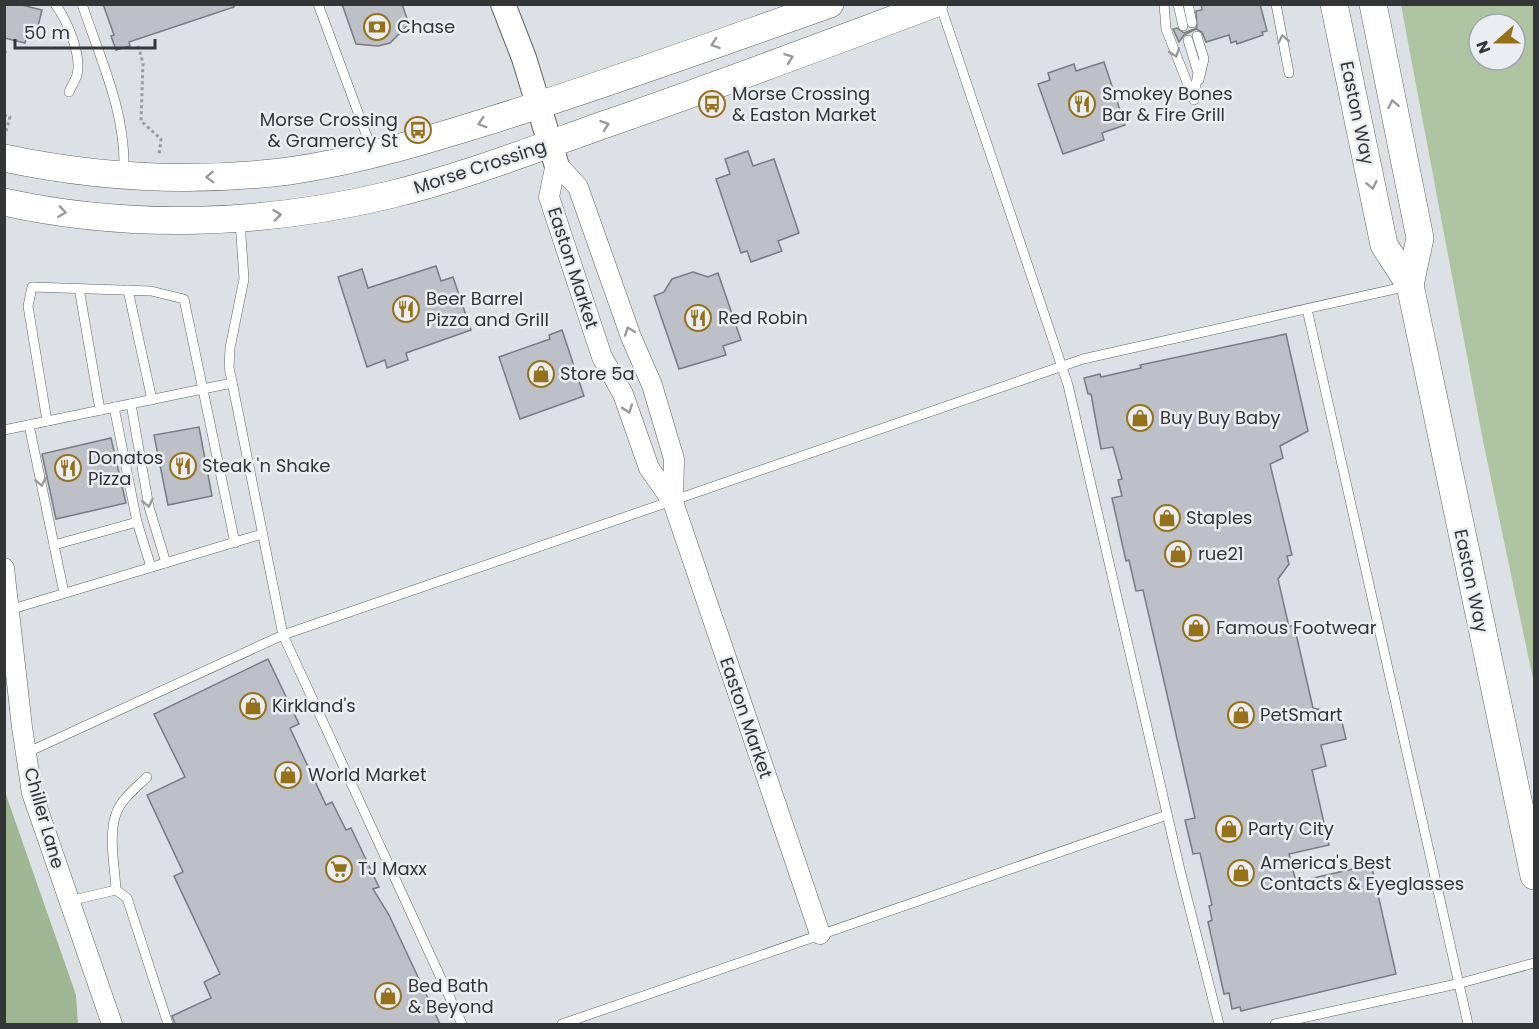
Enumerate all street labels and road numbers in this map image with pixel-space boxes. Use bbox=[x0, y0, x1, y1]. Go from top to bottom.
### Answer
street label: Easton Way bbox=[1334, 59, 1381, 167]
street label: Morse Crossing bbox=[410, 133, 549, 200]
street label: Easton Market bbox=[542, 204, 605, 332]
street label: Easton Way bbox=[1448, 527, 1495, 635]
street label: Easton Market bbox=[714, 654, 779, 782]
street label: Chiller Lane bbox=[18, 764, 71, 871]

